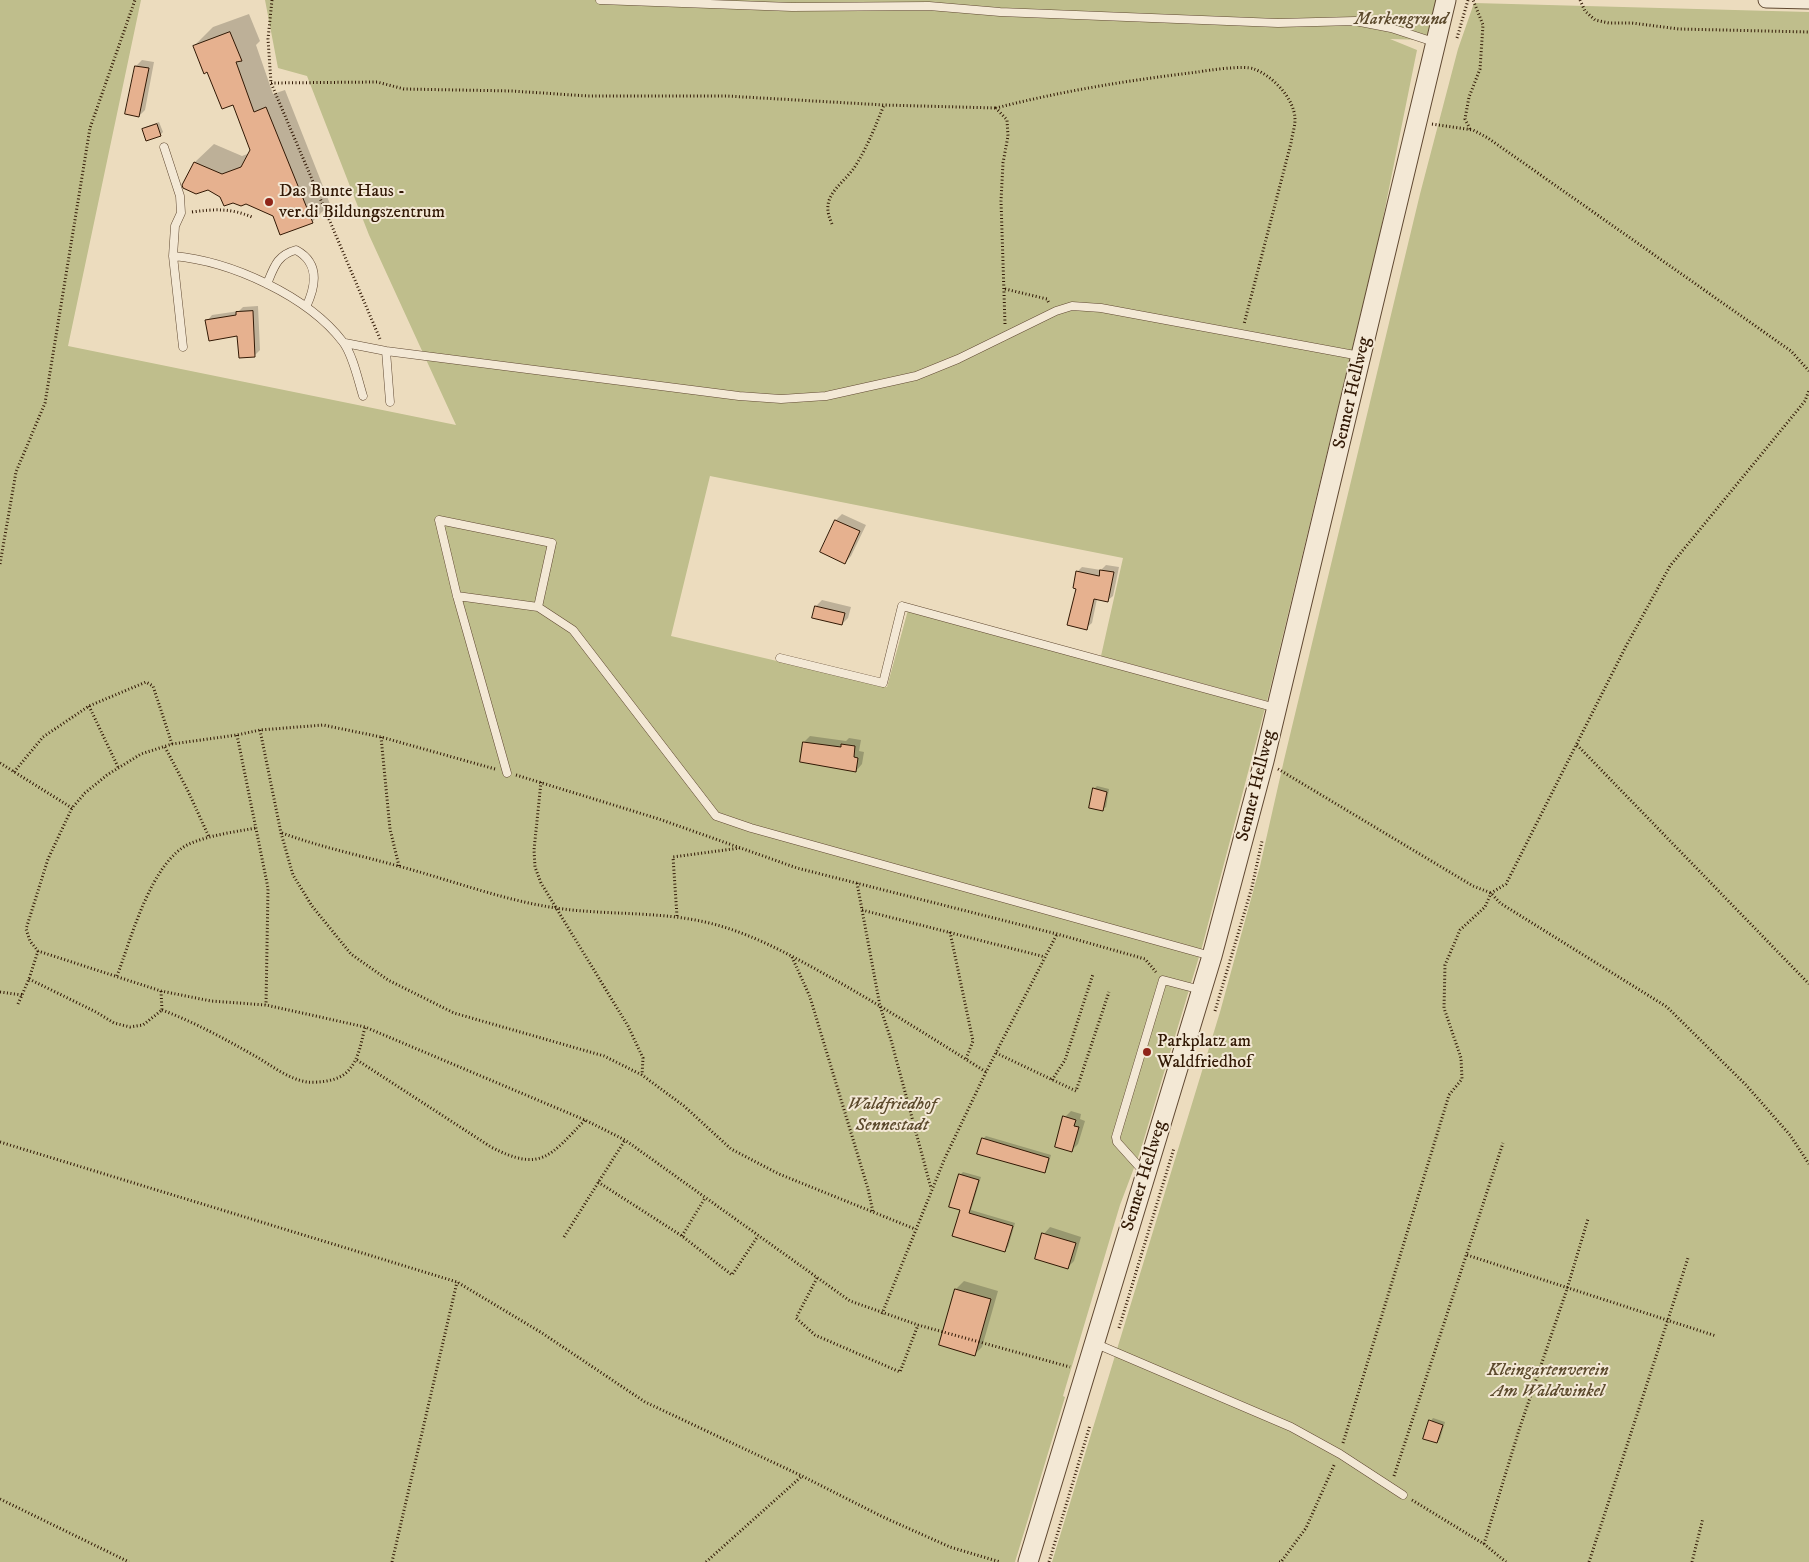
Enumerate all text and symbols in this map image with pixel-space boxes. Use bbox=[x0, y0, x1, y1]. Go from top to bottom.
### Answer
park label: Markengrund bbox=[1354, 9, 1448, 31]
place label: Das Bunte Haus - ver.di Bildungszentrum bbox=[279, 181, 445, 223]
marker: Das Bunte Haus - ver.di Bildungszentrum bbox=[263, 196, 275, 208]
street label: Senner Hellweg bbox=[1330, 335, 1376, 451]
street label: Senner Hellweg bbox=[1233, 728, 1281, 844]
place label: Parkplatz am Waldfriedhof bbox=[1157, 1031, 1252, 1074]
marker: Parkplatz am Waldfriedhof bbox=[1141, 1046, 1153, 1058]
park label: Waldfriedhof Sennestadt bbox=[848, 1094, 936, 1136]
street label: Senner Hellweg bbox=[1118, 1118, 1172, 1234]
park label: Kleingartenverein Am Waldwinkel bbox=[1487, 1360, 1609, 1402]

